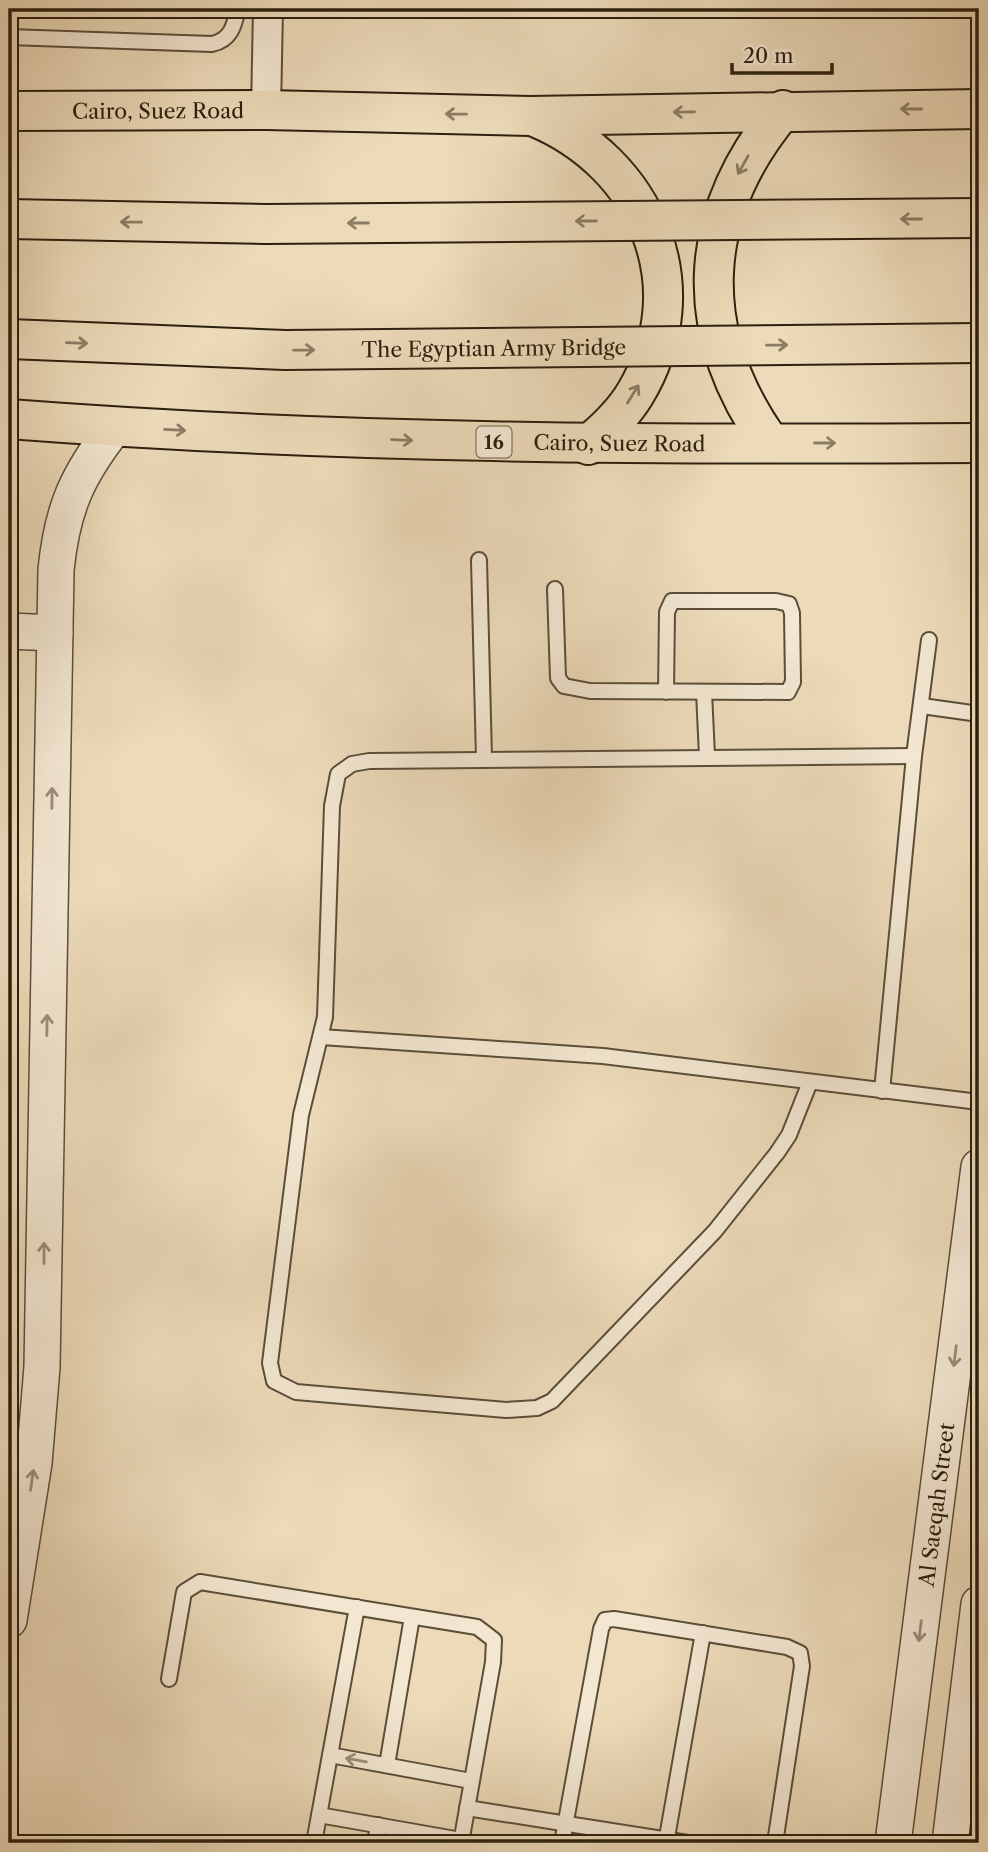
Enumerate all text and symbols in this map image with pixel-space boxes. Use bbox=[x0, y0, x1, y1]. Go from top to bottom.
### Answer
scale bar bbox=[732, 32, 832, 76]
text: 20 m bbox=[743, 43, 794, 68]
street label: Cairo, Suez Road bbox=[72, 98, 244, 123]
one-way arrow bbox=[900, 102, 923, 116]
one-way arrow bbox=[672, 105, 695, 119]
one-way arrow bbox=[445, 107, 468, 121]
one-way arrow bbox=[736, 154, 749, 175]
one-way arrow bbox=[900, 212, 923, 226]
one-way arrow bbox=[574, 214, 597, 228]
one-way arrow bbox=[119, 215, 142, 229]
one-way arrow bbox=[347, 216, 370, 230]
street label: The Egyptian Army Bridge bbox=[361, 334, 626, 362]
one-way arrow bbox=[65, 337, 88, 350]
one-way arrow bbox=[765, 338, 788, 352]
one-way arrow bbox=[293, 343, 316, 356]
one-way arrow bbox=[627, 385, 641, 405]
one-way arrow bbox=[163, 424, 186, 437]
road number: 16 bbox=[476, 426, 512, 458]
street label: Cairo, Suez Road bbox=[533, 429, 706, 456]
one-way arrow bbox=[390, 433, 413, 446]
one-way arrow bbox=[814, 436, 837, 450]
one-way arrow bbox=[45, 787, 58, 810]
one-way arrow bbox=[40, 1014, 54, 1037]
one-way arrow bbox=[37, 1242, 51, 1265]
one-way arrow bbox=[949, 1344, 962, 1367]
street label: Al Saeqah Street bbox=[913, 1421, 959, 1589]
one-way arrow bbox=[26, 1469, 39, 1492]
one-way arrow bbox=[914, 1619, 927, 1641]
one-way arrow bbox=[345, 1753, 368, 1766]

